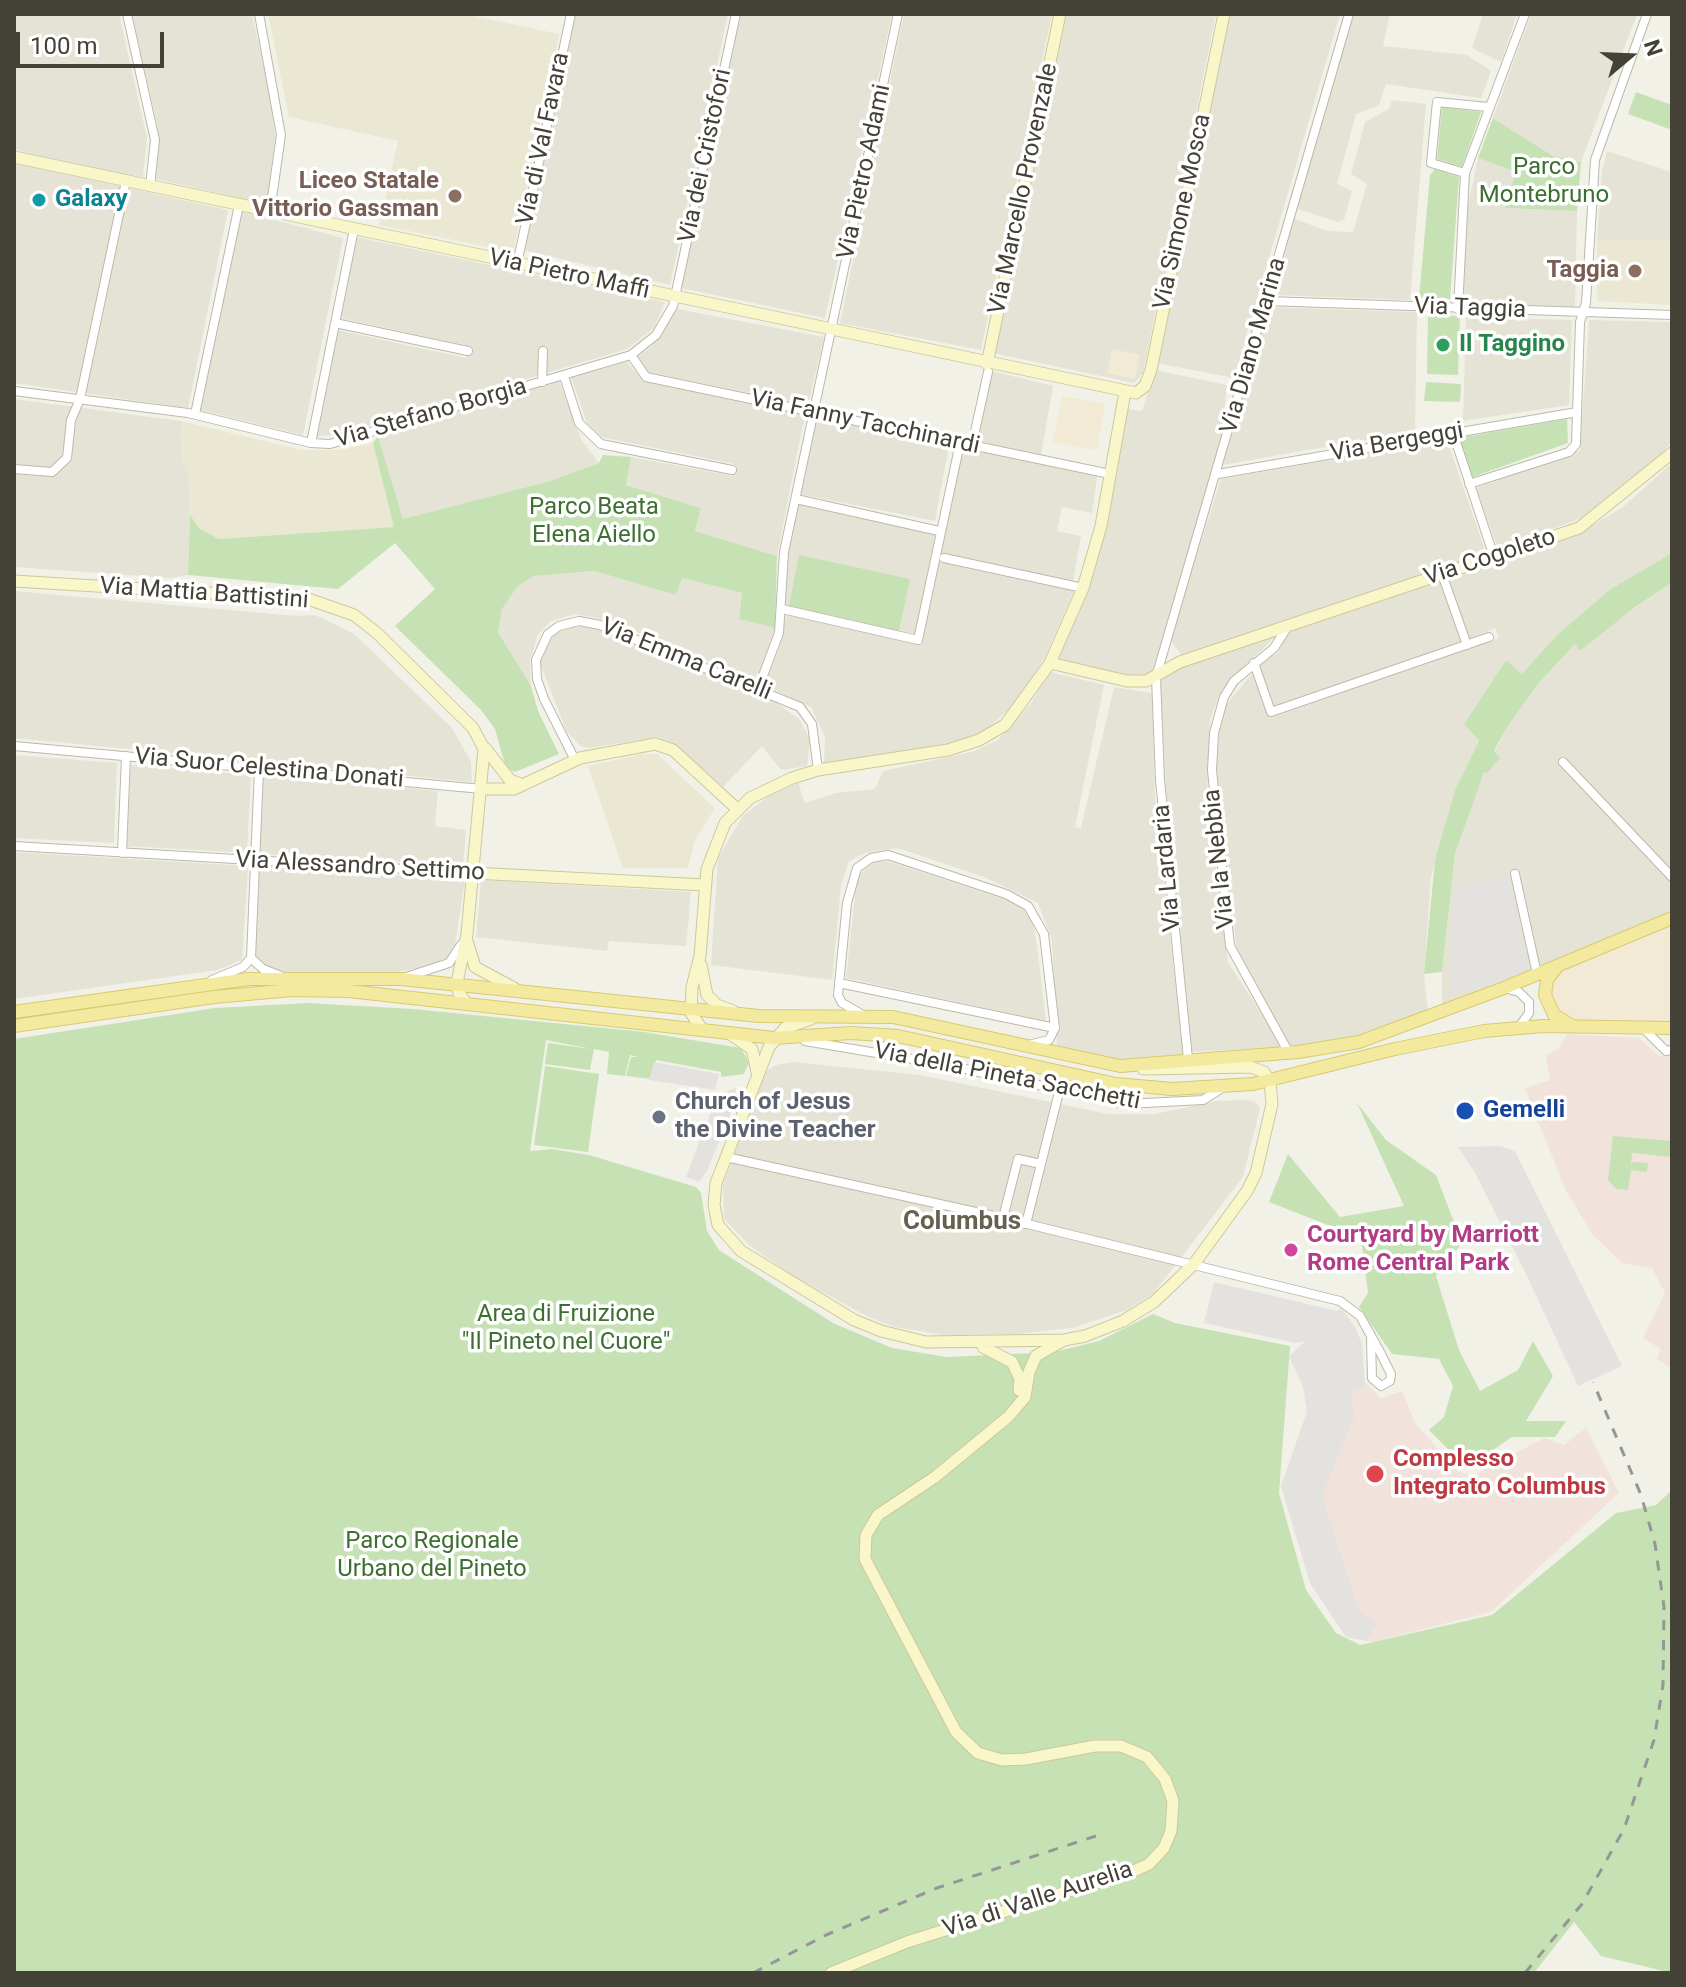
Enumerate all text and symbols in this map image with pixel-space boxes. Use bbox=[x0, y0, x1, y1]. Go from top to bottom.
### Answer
scale bar bbox=[20, 16, 168, 66]
north arrow bbox=[1590, 16, 1670, 96]
text: 100 m bbox=[30, 32, 97, 60]
text: N bbox=[1639, 37, 1668, 59]
street label: Via di Val Favara bbox=[512, 50, 576, 228]
street label: Via Marcello Provenzale bbox=[983, 61, 1065, 317]
street label: Via dei Cristofori bbox=[673, 66, 739, 246]
street label: Via Pietro Adami bbox=[832, 82, 898, 262]
street label: Via Simone Mosca bbox=[1148, 111, 1218, 313]
park label: Parco Montebruno bbox=[1479, 154, 1609, 210]
place label: Liceo Statale Vittorio Gassman bbox=[252, 168, 439, 224]
place label: Galaxy bbox=[55, 186, 128, 214]
marker: Liceo Statale Vittorio Gassman bbox=[446, 187, 464, 205]
marker: Galaxy bbox=[30, 191, 48, 209]
street label: Via Pietro Maffi bbox=[486, 244, 652, 306]
street label: Via Diano Marina bbox=[1215, 255, 1293, 437]
place label: Taggia bbox=[1546, 257, 1619, 285]
marker: Taggia bbox=[1626, 262, 1644, 280]
street label: Via Taggia bbox=[1414, 293, 1526, 325]
place label: Il Taggino bbox=[1459, 331, 1565, 359]
marker: Il Taggino bbox=[1434, 336, 1452, 354]
street label: Via Stefano Borgia bbox=[332, 373, 530, 455]
street label: Via Fanny Tacchinardi bbox=[748, 385, 982, 461]
street label: Via Bergeggi bbox=[1328, 417, 1466, 469]
park label: Parco Beata Elena Aiello bbox=[529, 494, 659, 550]
street label: Via Cogoleto bbox=[1421, 523, 1559, 593]
street label: Via Mattia Battistini bbox=[99, 572, 309, 616]
street label: Via Emma Carelli bbox=[596, 613, 776, 707]
street label: Via Suor Celestina Donati bbox=[133, 743, 405, 795]
street label: Via la Nebbia bbox=[1198, 788, 1242, 930]
street label: Via Lardaria bbox=[1148, 803, 1188, 933]
street label: Via Alessandro Settimo bbox=[235, 846, 485, 888]
street label: Via della Pineta Sacchetti bbox=[871, 1037, 1143, 1117]
place label: Church of Jesus the Divine Teacher bbox=[675, 1089, 876, 1145]
place label: Gemelli bbox=[1483, 1097, 1565, 1125]
marker: Gemelli bbox=[1454, 1100, 1476, 1122]
marker: Church of Jesus the Divine Teacher bbox=[650, 1108, 668, 1126]
district label: Columbus bbox=[903, 1206, 1021, 1238]
place label: Courtyard by Marriott Rome Central Park bbox=[1307, 1222, 1539, 1278]
marker: Courtyard by Marriott Rome Central Park bbox=[1282, 1241, 1300, 1259]
park label: Area di Fruizione "Il Pineto nel Cuore" bbox=[462, 1301, 670, 1357]
place label: Complesso Integrato Columbus bbox=[1393, 1446, 1606, 1502]
marker: Complesso Integrato Columbus bbox=[1364, 1463, 1386, 1485]
park label: Parco Regionale Urbano del Pineto bbox=[337, 1528, 527, 1584]
street label: Via di Valle Aurelia bbox=[940, 1856, 1136, 1944]

